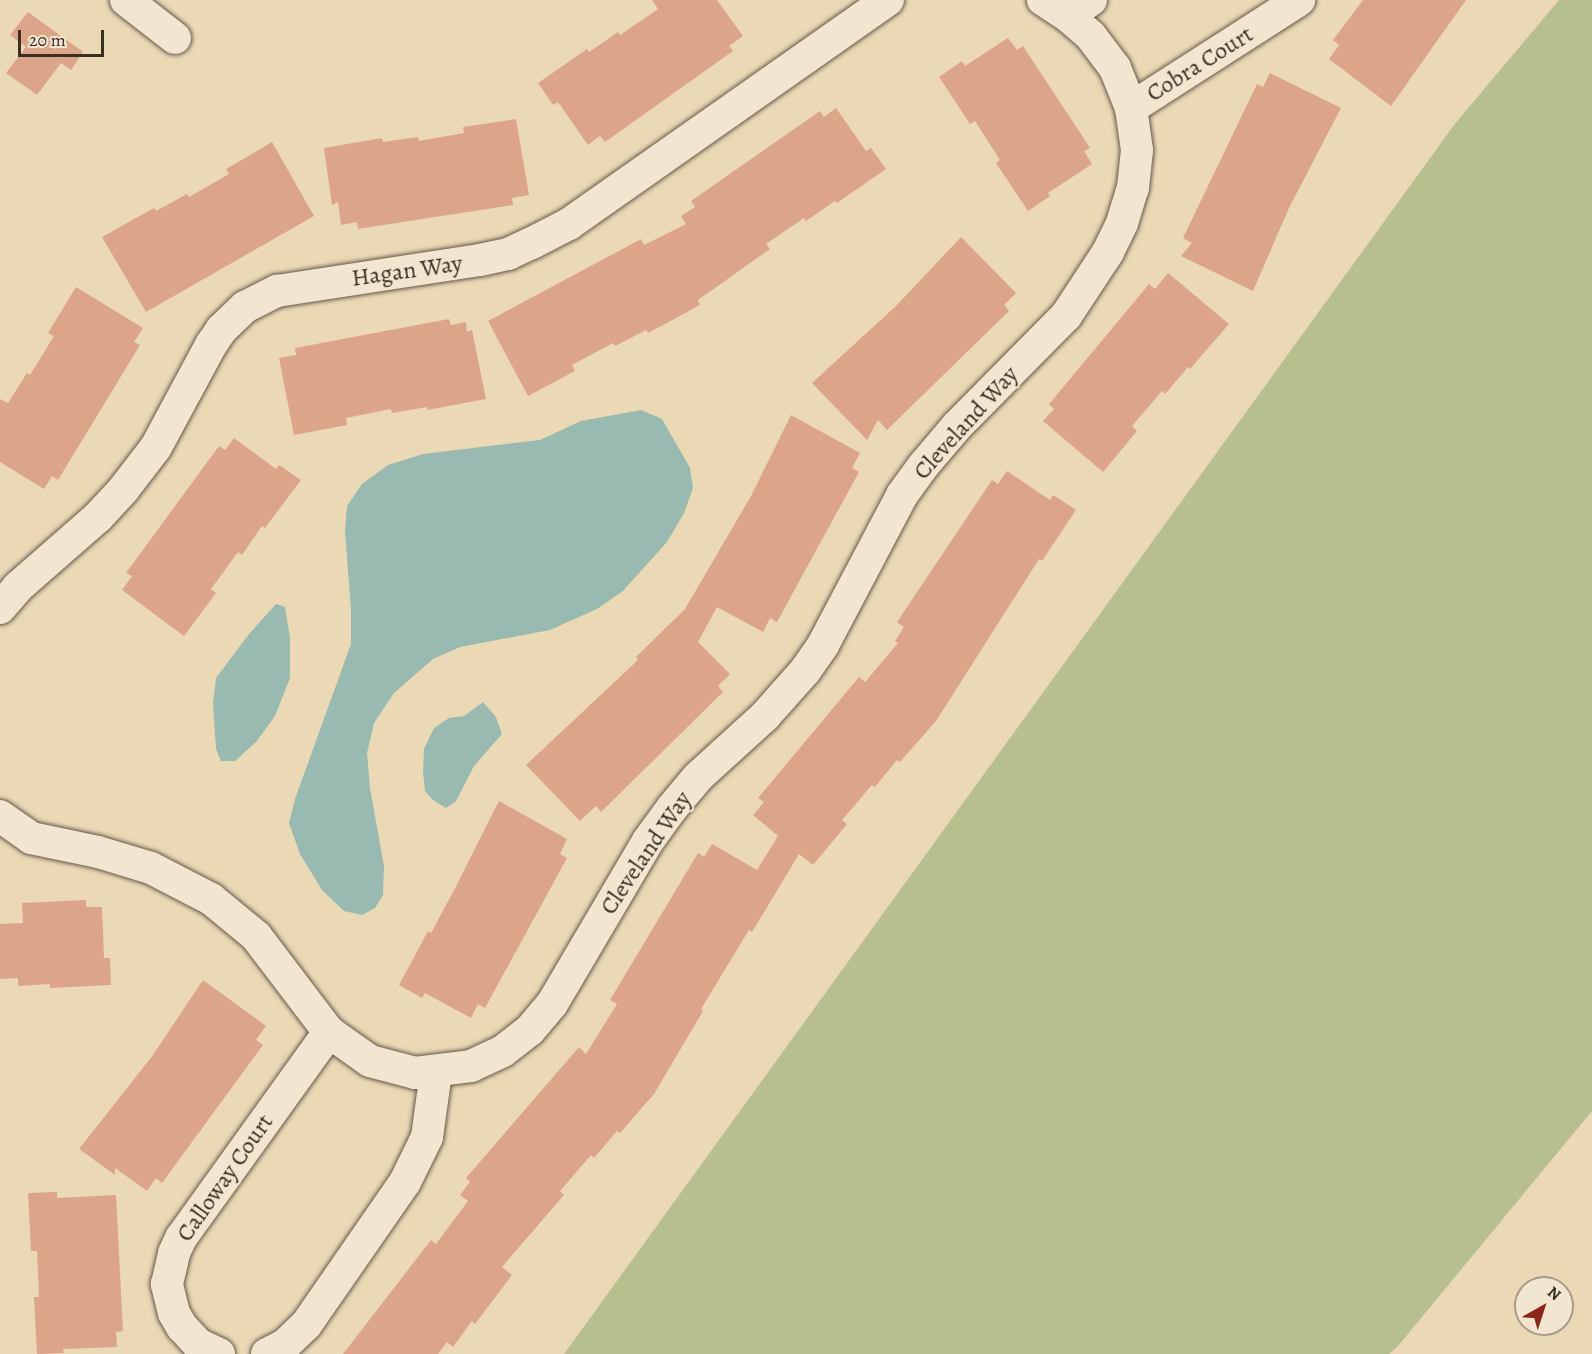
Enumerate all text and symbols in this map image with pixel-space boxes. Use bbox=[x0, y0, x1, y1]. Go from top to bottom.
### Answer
scale bar bbox=[21, 18, 106, 56]
street label: Cobra Court bbox=[1141, 20, 1259, 108]
text: 20 m bbox=[29, 28, 66, 52]
street label: Hagan Way bbox=[350, 249, 464, 293]
street label: Cleveland Way bbox=[908, 360, 1024, 486]
street label: Cleveland Way bbox=[594, 786, 698, 920]
street label: Calloway Court bbox=[171, 1109, 279, 1247]
north arrow bbox=[1514, 1276, 1574, 1336]
text: N bbox=[1543, 1281, 1566, 1306]

